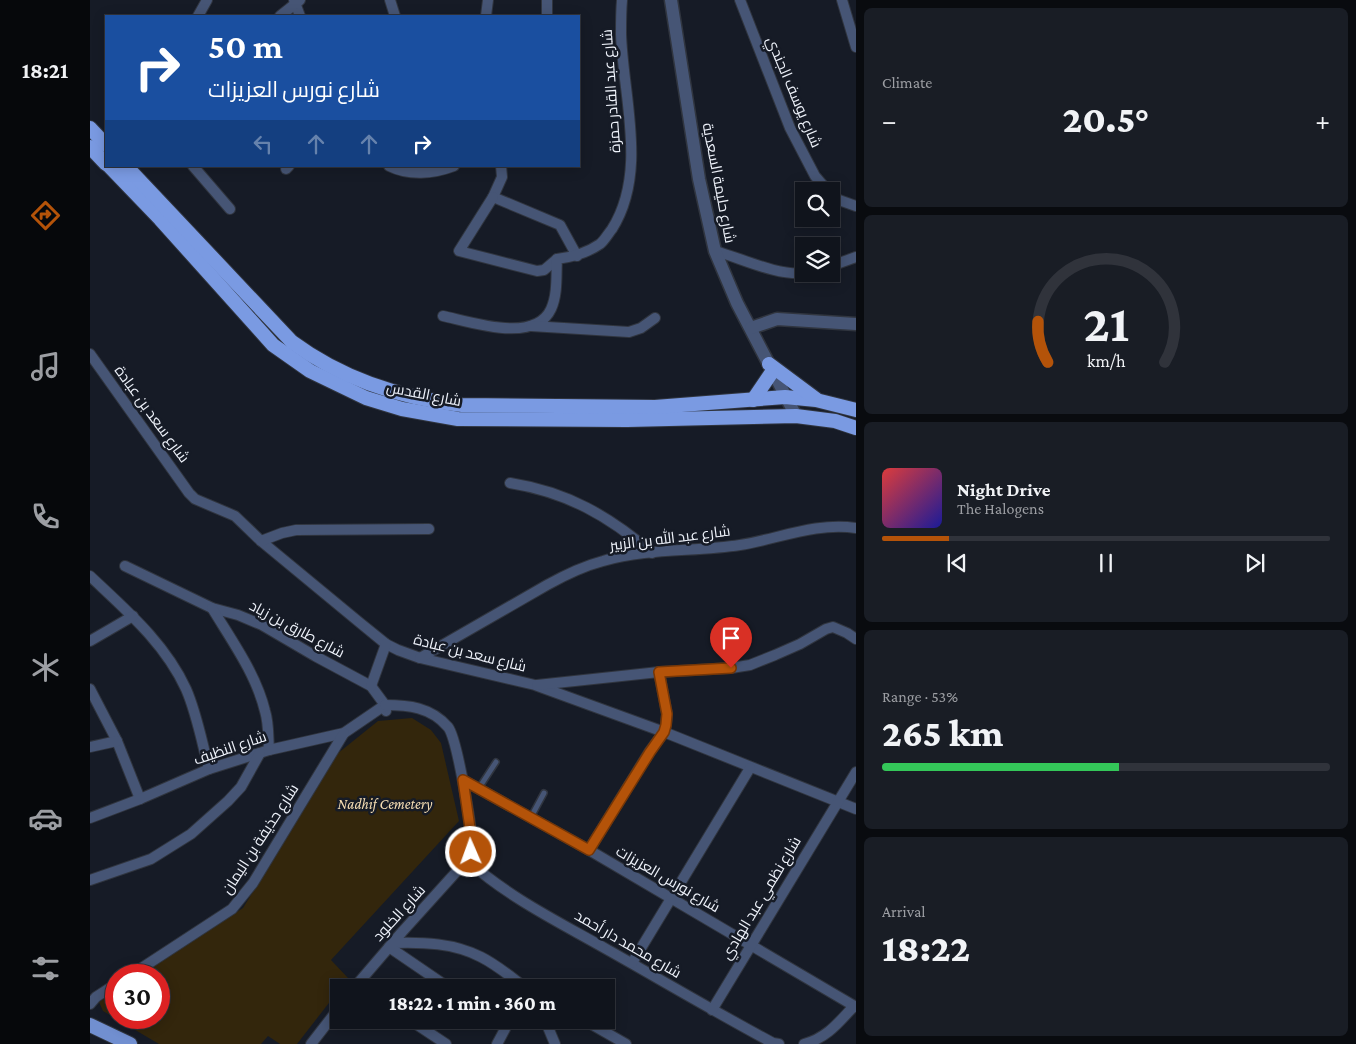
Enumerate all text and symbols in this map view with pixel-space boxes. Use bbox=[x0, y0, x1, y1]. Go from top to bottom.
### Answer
text: 50 m bbox=[208, 27, 283, 66]
street label: شارع عبد القادر حمزة bbox=[599, 28, 626, 153]
street label: شارع يوسف الجندي bbox=[760, 34, 825, 151]
icon: right bbox=[125, 35, 190, 100]
text: 18:21 bbox=[22, 58, 68, 83]
text: Climate bbox=[882, 74, 932, 91]
text: شارع نورس العزيزات bbox=[208, 77, 380, 102]
text: 20.5° bbox=[1062, 98, 1150, 140]
text: − bbox=[882, 105, 897, 136]
text: + bbox=[1315, 105, 1330, 136]
street label: شارع حليمة السعدية bbox=[697, 122, 739, 245]
icon: left bbox=[249, 130, 277, 158]
icon: ahead bbox=[302, 130, 330, 158]
icon: ahead bbox=[355, 130, 383, 158]
icon: right bbox=[408, 130, 436, 158]
map controls bbox=[795, 182, 840, 282]
button: search bbox=[795, 182, 840, 227]
icon: directions bbox=[28, 198, 63, 233]
button: layers bbox=[795, 237, 840, 282]
text: 21 bbox=[1083, 294, 1129, 352]
icon: music bbox=[28, 349, 63, 384]
text: km/h bbox=[1087, 351, 1126, 371]
street label: شارع سعد بن عبادة bbox=[109, 363, 192, 467]
street label: شارع القدس bbox=[385, 379, 463, 412]
text: Night Drive bbox=[957, 479, 1050, 500]
icon: phone bbox=[28, 499, 63, 534]
text: The Halogens bbox=[957, 500, 1044, 517]
street label: شارع عبد الله بن الزبير bbox=[607, 521, 732, 556]
icon: previous bbox=[943, 549, 971, 577]
icon: pause bbox=[1092, 549, 1120, 577]
icon: next bbox=[1241, 549, 1269, 577]
street label: شارع طارق بن زياد bbox=[245, 597, 347, 663]
pin bbox=[710, 617, 752, 668]
icon: arrive bbox=[717, 624, 745, 652]
street label: شارع سعد بن عبادة bbox=[411, 631, 528, 678]
icon: climate bbox=[28, 650, 63, 685]
text: Range · 53% bbox=[882, 688, 958, 705]
text: 265 km bbox=[882, 712, 1003, 754]
street label: شارع النظيف bbox=[192, 728, 269, 771]
street label: شارع حذيفة بن اليمان bbox=[219, 781, 304, 899]
park label: Nadhif Cemetery bbox=[338, 796, 432, 813]
icon: car bbox=[28, 801, 63, 836]
position arrow bbox=[444, 825, 496, 877]
street label: شارع نظمي عبد الهادي bbox=[718, 834, 807, 964]
street label: شارع نورس العزيزات bbox=[612, 843, 723, 918]
street label: شارع الخلود bbox=[370, 882, 430, 946]
text: Arrival bbox=[882, 903, 926, 920]
street label: شارع محمد دار أحمد bbox=[571, 905, 685, 984]
text: 18:22 bbox=[882, 927, 970, 969]
icon: filters bbox=[28, 951, 63, 986]
speed limit sign: 30 bbox=[105, 964, 170, 1029]
text: 18:22 · 1 min · 360 m bbox=[389, 993, 556, 1014]

